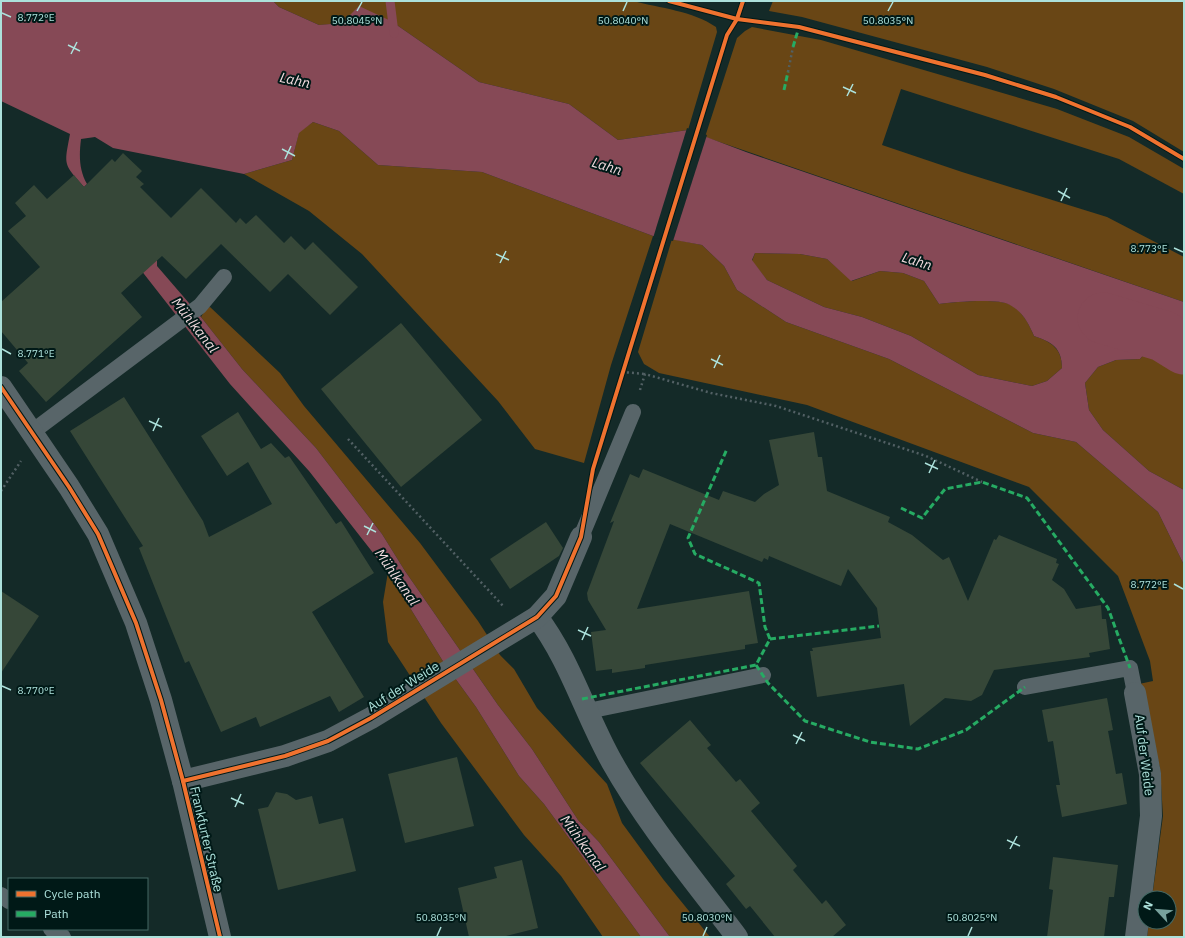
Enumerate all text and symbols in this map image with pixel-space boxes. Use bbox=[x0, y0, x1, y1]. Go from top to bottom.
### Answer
text: 8.772°E bbox=[17, 11, 55, 24]
text: 50.8045°N bbox=[332, 14, 382, 27]
text: 50.8040°N bbox=[598, 14, 648, 27]
text: 50.8035°N bbox=[863, 14, 913, 27]
water label: Lahn bbox=[278, 68, 312, 92]
water label: Lahn bbox=[590, 153, 624, 179]
text: 8.773°E bbox=[1130, 242, 1168, 255]
water label: Lahn bbox=[900, 248, 934, 274]
water label: Mühlkanal bbox=[168, 294, 222, 357]
text: 8.771°E bbox=[17, 347, 55, 360]
water label: Mühlkanal bbox=[371, 545, 423, 609]
text: 8.772°E bbox=[1130, 578, 1168, 591]
street label: Auf der Weide bbox=[364, 657, 443, 715]
text: 8.770°E bbox=[17, 684, 55, 697]
street label: Auf der Weide bbox=[1131, 713, 1158, 797]
street label: Frankfurter Straße bbox=[186, 785, 227, 894]
water label: Mühlkanal bbox=[557, 811, 610, 875]
legend bbox=[8, 878, 148, 930]
text: Cycle path bbox=[44, 886, 101, 901]
north arrow bbox=[1137, 890, 1177, 930]
text: N bbox=[1140, 899, 1156, 912]
text: Path bbox=[44, 906, 69, 921]
text: 50.8035°N bbox=[416, 911, 466, 924]
text: 50.8030°N bbox=[682, 911, 732, 924]
text: 50.8025°N bbox=[947, 911, 997, 924]

